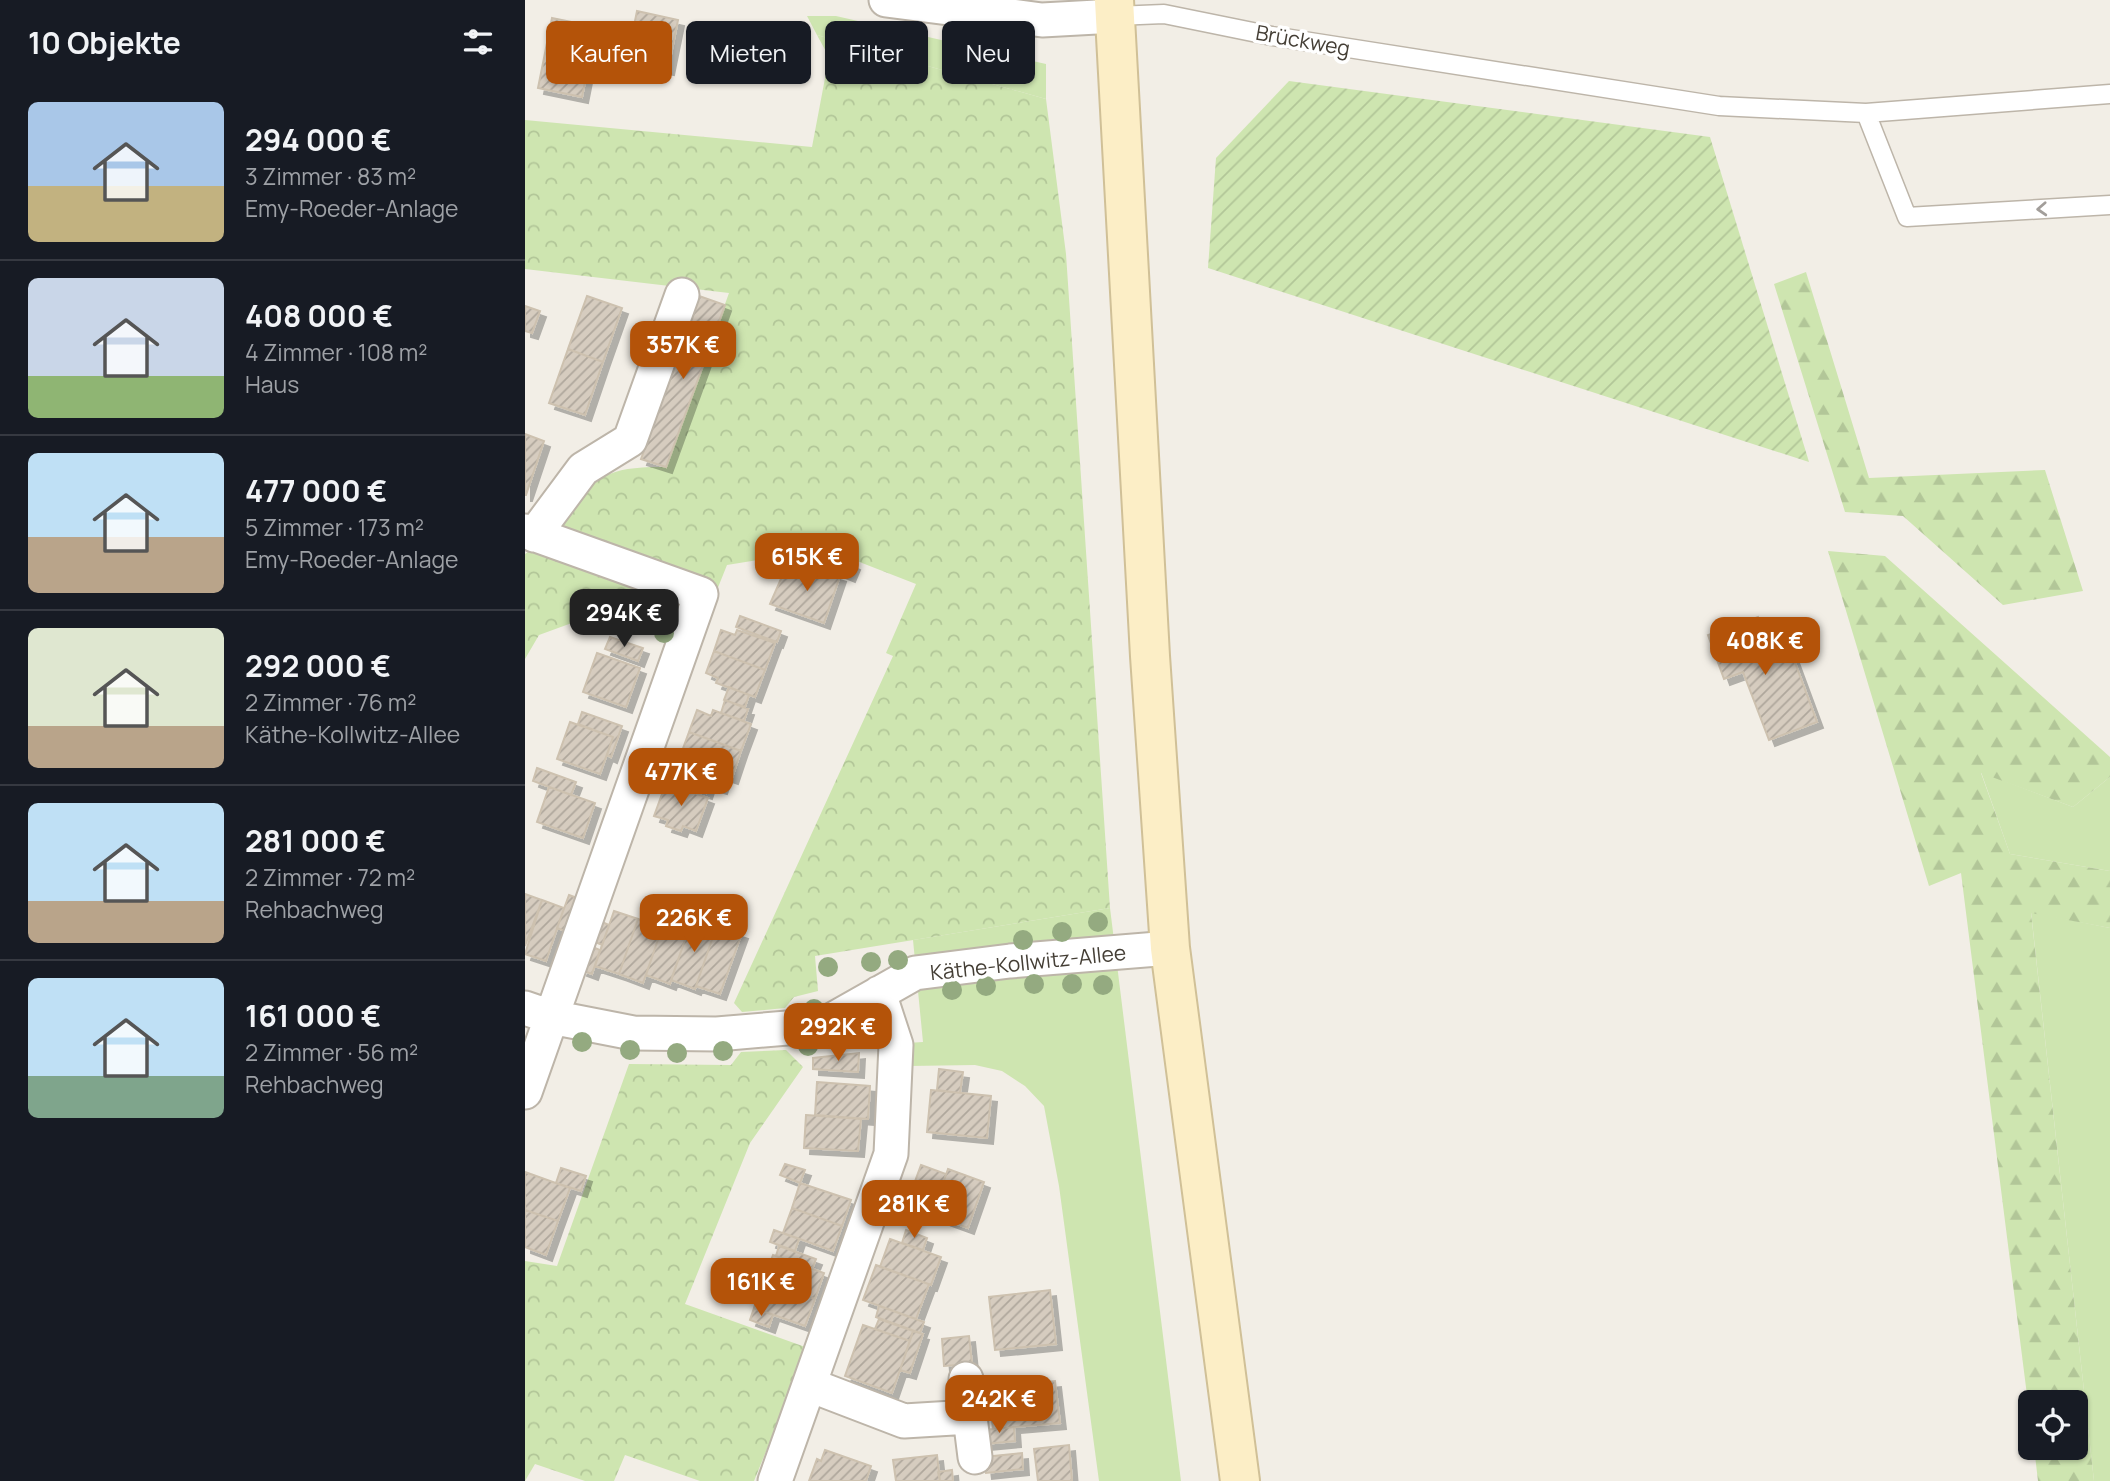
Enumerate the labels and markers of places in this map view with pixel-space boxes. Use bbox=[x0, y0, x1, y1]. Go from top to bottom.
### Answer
pin: 357K € bbox=[626, 322, 740, 381]
pin: 615K € bbox=[750, 534, 864, 593]
pin: 294K € bbox=[567, 590, 681, 649]
pin: 408K € bbox=[1708, 618, 1822, 677]
pin: 477K € bbox=[624, 748, 738, 808]
pin: 226K € bbox=[637, 894, 751, 954]
pin: 292K € bbox=[781, 1004, 895, 1063]
pin: 281K € bbox=[857, 1180, 971, 1240]
pin: 161K € bbox=[704, 1258, 818, 1318]
pin: 242K € bbox=[942, 1376, 1056, 1435]

